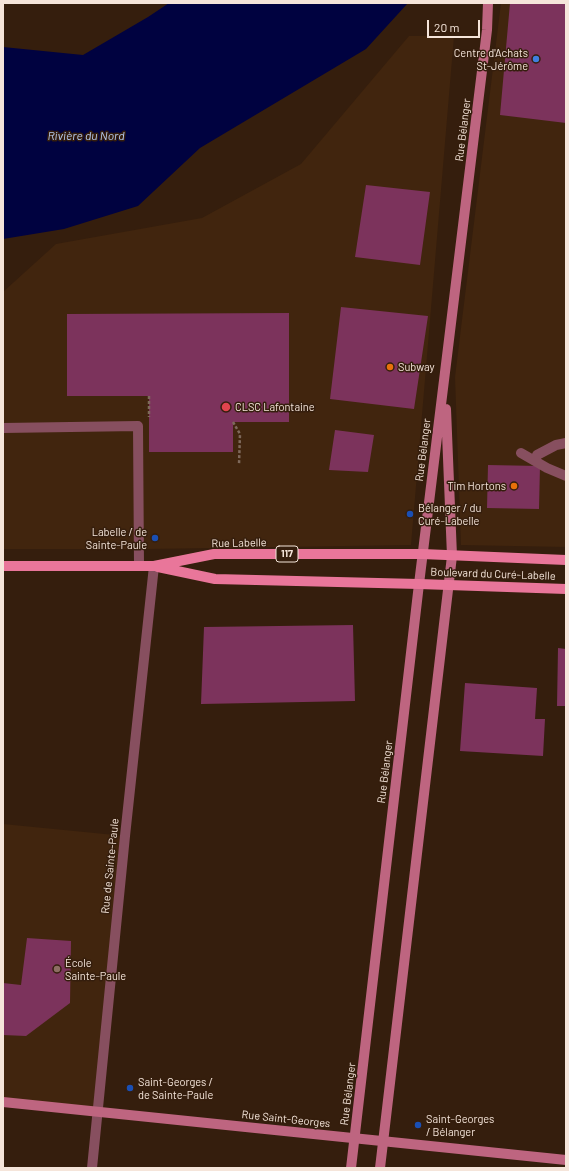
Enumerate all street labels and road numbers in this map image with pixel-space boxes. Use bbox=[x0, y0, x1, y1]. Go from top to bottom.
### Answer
street label: Rue Bélanger bbox=[453, 98, 473, 162]
street label: Rue Bélanger bbox=[413, 418, 433, 482]
street label: Rue Labelle bbox=[211, 536, 267, 550]
road number: 117 bbox=[276, 546, 298, 562]
street label: Boulevard du Curé-Labelle bbox=[430, 565, 556, 583]
street label: Rue Bélanger bbox=[375, 740, 395, 804]
street label: Rue de Sainte-Paule bbox=[98, 818, 122, 914]
street label: Rue Bélanger bbox=[338, 1062, 358, 1126]
street label: Rue Saint-Georges bbox=[241, 1108, 331, 1130]

